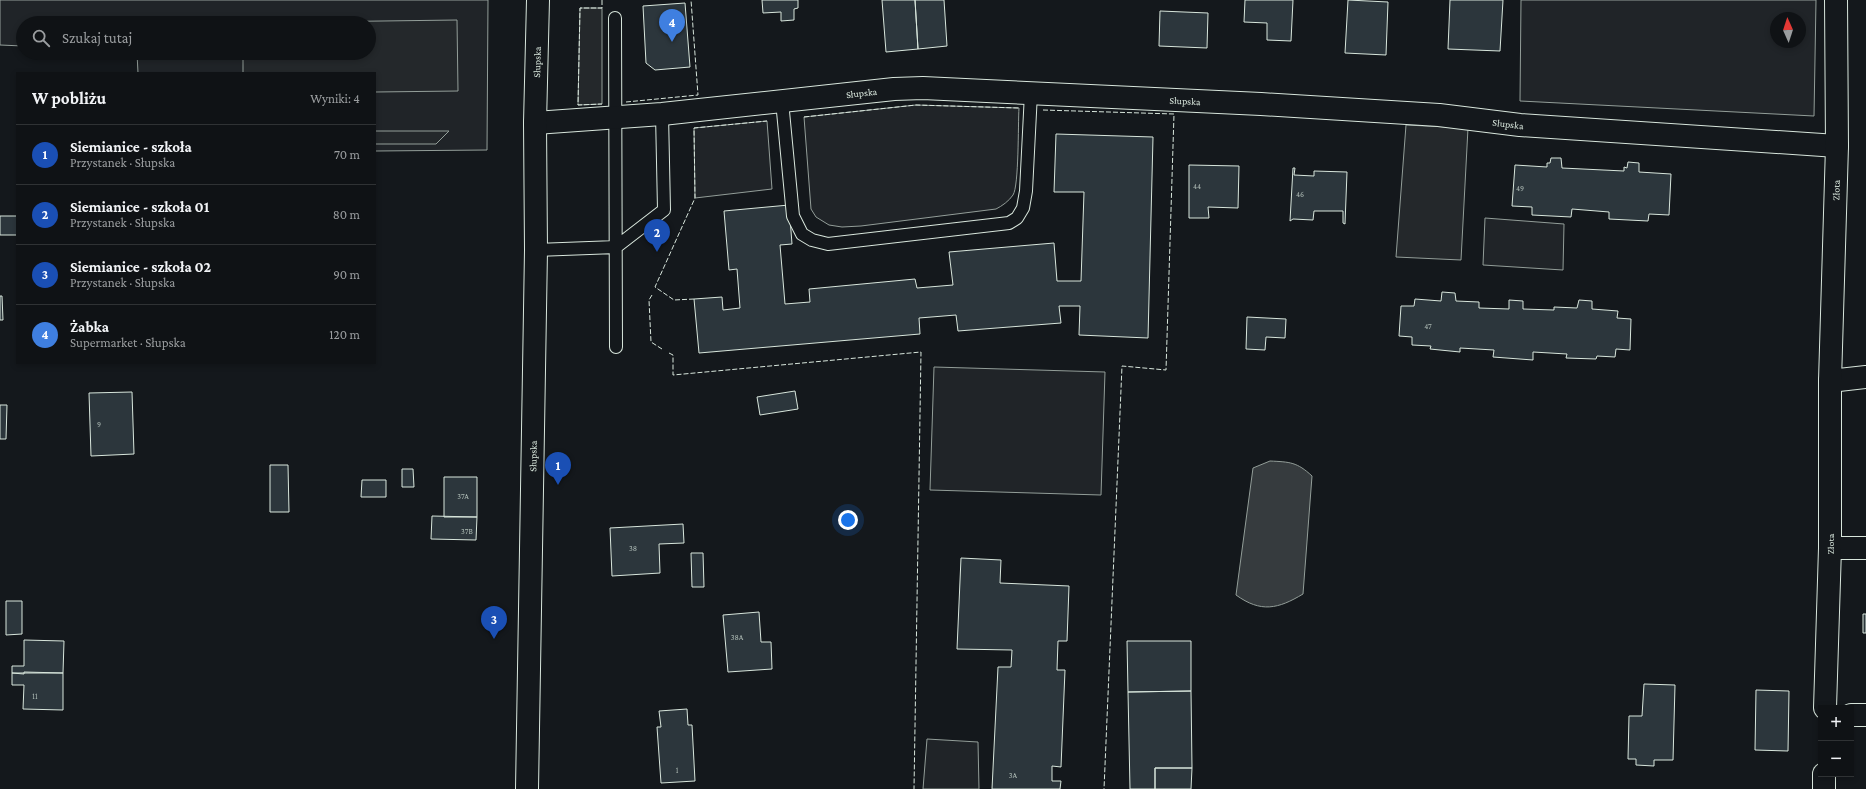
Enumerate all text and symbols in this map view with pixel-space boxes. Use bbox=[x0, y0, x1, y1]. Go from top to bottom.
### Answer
pin: 4 bbox=[659, 9, 685, 42]
north arrow bbox=[1770, 12, 1806, 48]
search box bbox=[16, 16, 376, 60]
icon: search bbox=[30, 27, 52, 49]
text: Szukaj tutaj bbox=[62, 30, 132, 46]
street label: Słupska bbox=[531, 46, 542, 78]
street label: Słupska bbox=[845, 85, 878, 100]
text: W pobliżu bbox=[32, 89, 106, 108]
text: Wyniki: 4 bbox=[310, 91, 360, 106]
street label: Słupska bbox=[1169, 94, 1201, 107]
street label: Słupska bbox=[1492, 116, 1524, 131]
text: Siemianice - szkoła bbox=[70, 139, 192, 155]
text: 1 bbox=[43, 147, 47, 162]
text: 70 m bbox=[334, 147, 360, 162]
text: Przystanek · Słupska bbox=[70, 155, 175, 170]
street label: Złota bbox=[1830, 179, 1842, 201]
house number: 44 bbox=[1193, 182, 1201, 191]
house number: 49 bbox=[1516, 184, 1524, 193]
house number: 46 bbox=[1296, 190, 1304, 199]
text: Siemianice - szkoła 01 bbox=[70, 199, 209, 215]
text: 2 bbox=[42, 207, 48, 222]
text: 80 m bbox=[333, 207, 360, 222]
text: Przystanek · Słupska bbox=[70, 215, 175, 230]
pin: 2 bbox=[644, 219, 670, 252]
text: Siemianice - szkoła 02 bbox=[70, 259, 211, 275]
text: 3 bbox=[42, 267, 48, 282]
text: 90 m bbox=[333, 267, 360, 282]
text: Przystanek · Słupska bbox=[70, 275, 175, 290]
text: Żabka bbox=[70, 319, 109, 335]
house number: 47 bbox=[1424, 322, 1432, 331]
text: 4 bbox=[41, 327, 49, 342]
text: 120 m bbox=[329, 327, 360, 342]
text: Supermarket · Słupska bbox=[70, 335, 186, 350]
house number: 9 bbox=[97, 420, 101, 429]
street label: Słupska bbox=[527, 440, 538, 472]
pin: 1 bbox=[545, 452, 571, 485]
house number: 37A bbox=[457, 492, 469, 501]
your location bbox=[838, 510, 858, 530]
house number: 37B bbox=[461, 527, 474, 536]
street label: Złota bbox=[1824, 533, 1836, 555]
house number: 38 bbox=[629, 544, 637, 553]
pin: 3 bbox=[481, 606, 507, 639]
house number: 38A bbox=[731, 633, 744, 642]
house number: 11 bbox=[32, 692, 38, 701]
map controls bbox=[1818, 705, 1854, 777]
button: + bbox=[1818, 705, 1854, 741]
button: − bbox=[1818, 741, 1854, 777]
house number: 1 bbox=[676, 766, 679, 775]
house number: 3A bbox=[1009, 771, 1018, 780]

